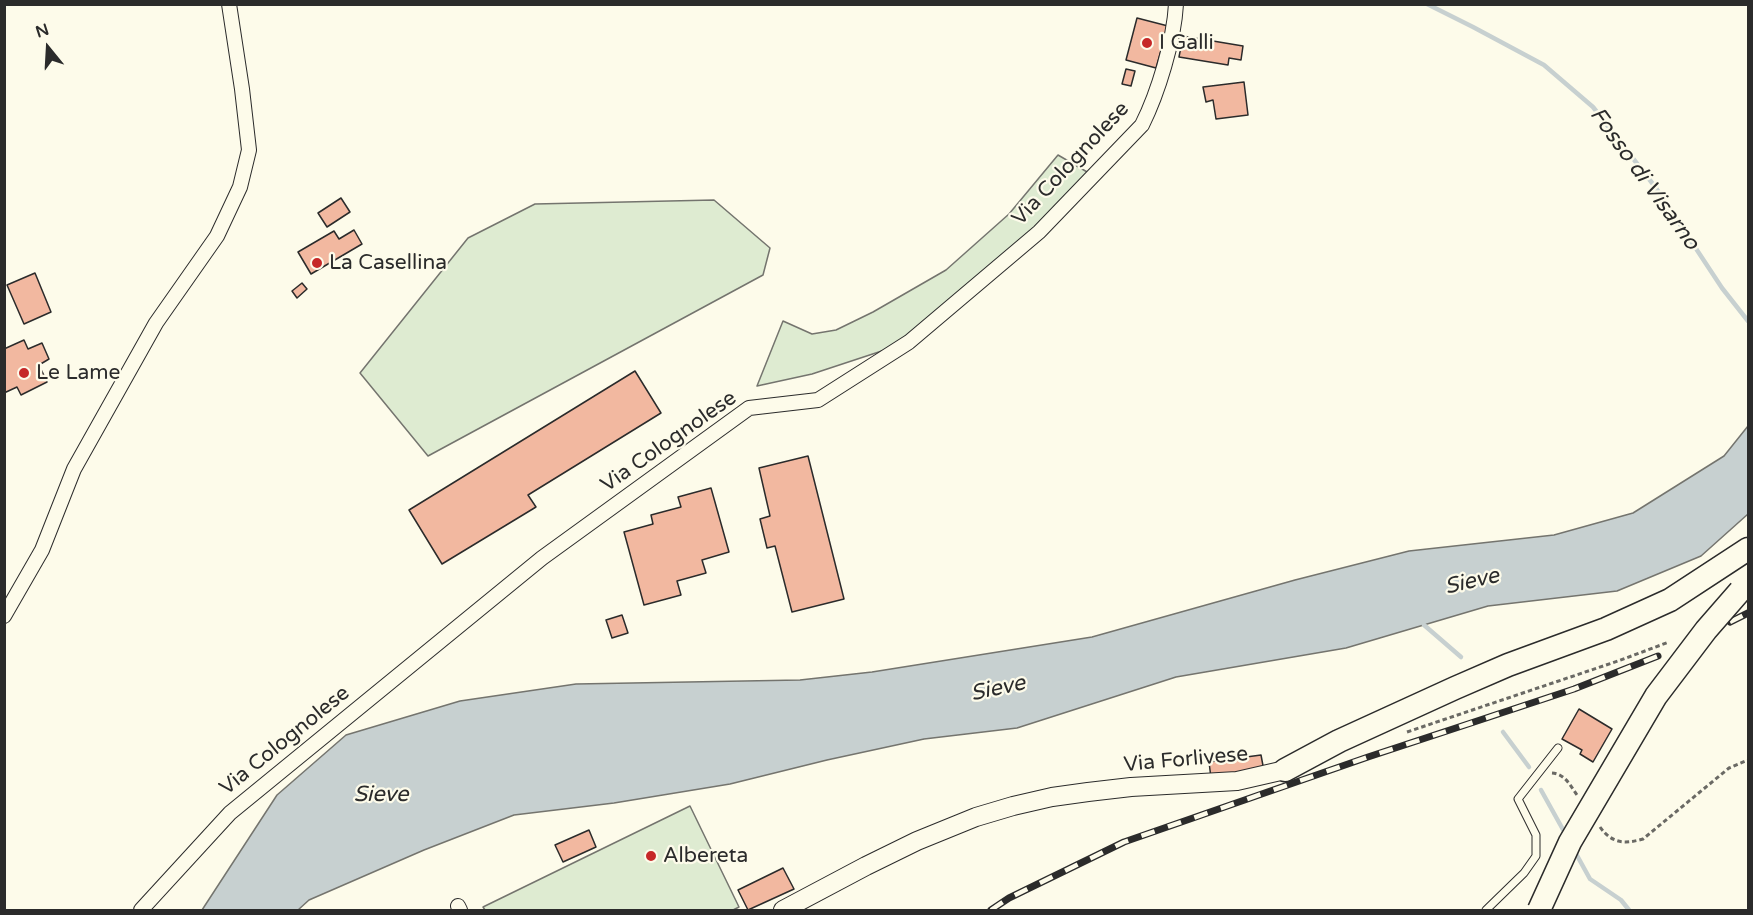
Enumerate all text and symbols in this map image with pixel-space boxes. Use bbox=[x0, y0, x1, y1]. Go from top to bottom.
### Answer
north arrow bbox=[18, 18, 78, 78]
text: N bbox=[33, 19, 52, 42]
place label: I Galli bbox=[1159, 30, 1214, 56]
marker: I Galli bbox=[1140, 36, 1154, 50]
street label: Via Colognolese bbox=[1007, 97, 1135, 231]
water label: Fosso di Visarno bbox=[1583, 103, 1705, 255]
place label: La Casellina bbox=[329, 250, 447, 276]
marker: La Casellina bbox=[310, 256, 324, 270]
place label: Le Lame bbox=[36, 360, 121, 386]
marker: Le Lame bbox=[17, 366, 31, 380]
street label: Via Colognolese bbox=[596, 386, 742, 498]
water label: Sieve bbox=[1442, 563, 1502, 601]
water label: Sieve bbox=[968, 670, 1028, 708]
street label: Via Colognolese bbox=[215, 681, 355, 801]
street label: Via Forlivese bbox=[1123, 742, 1249, 778]
water label: Sieve bbox=[353, 782, 409, 808]
place label: Albereta bbox=[663, 843, 748, 869]
marker: Albereta bbox=[644, 849, 658, 863]

